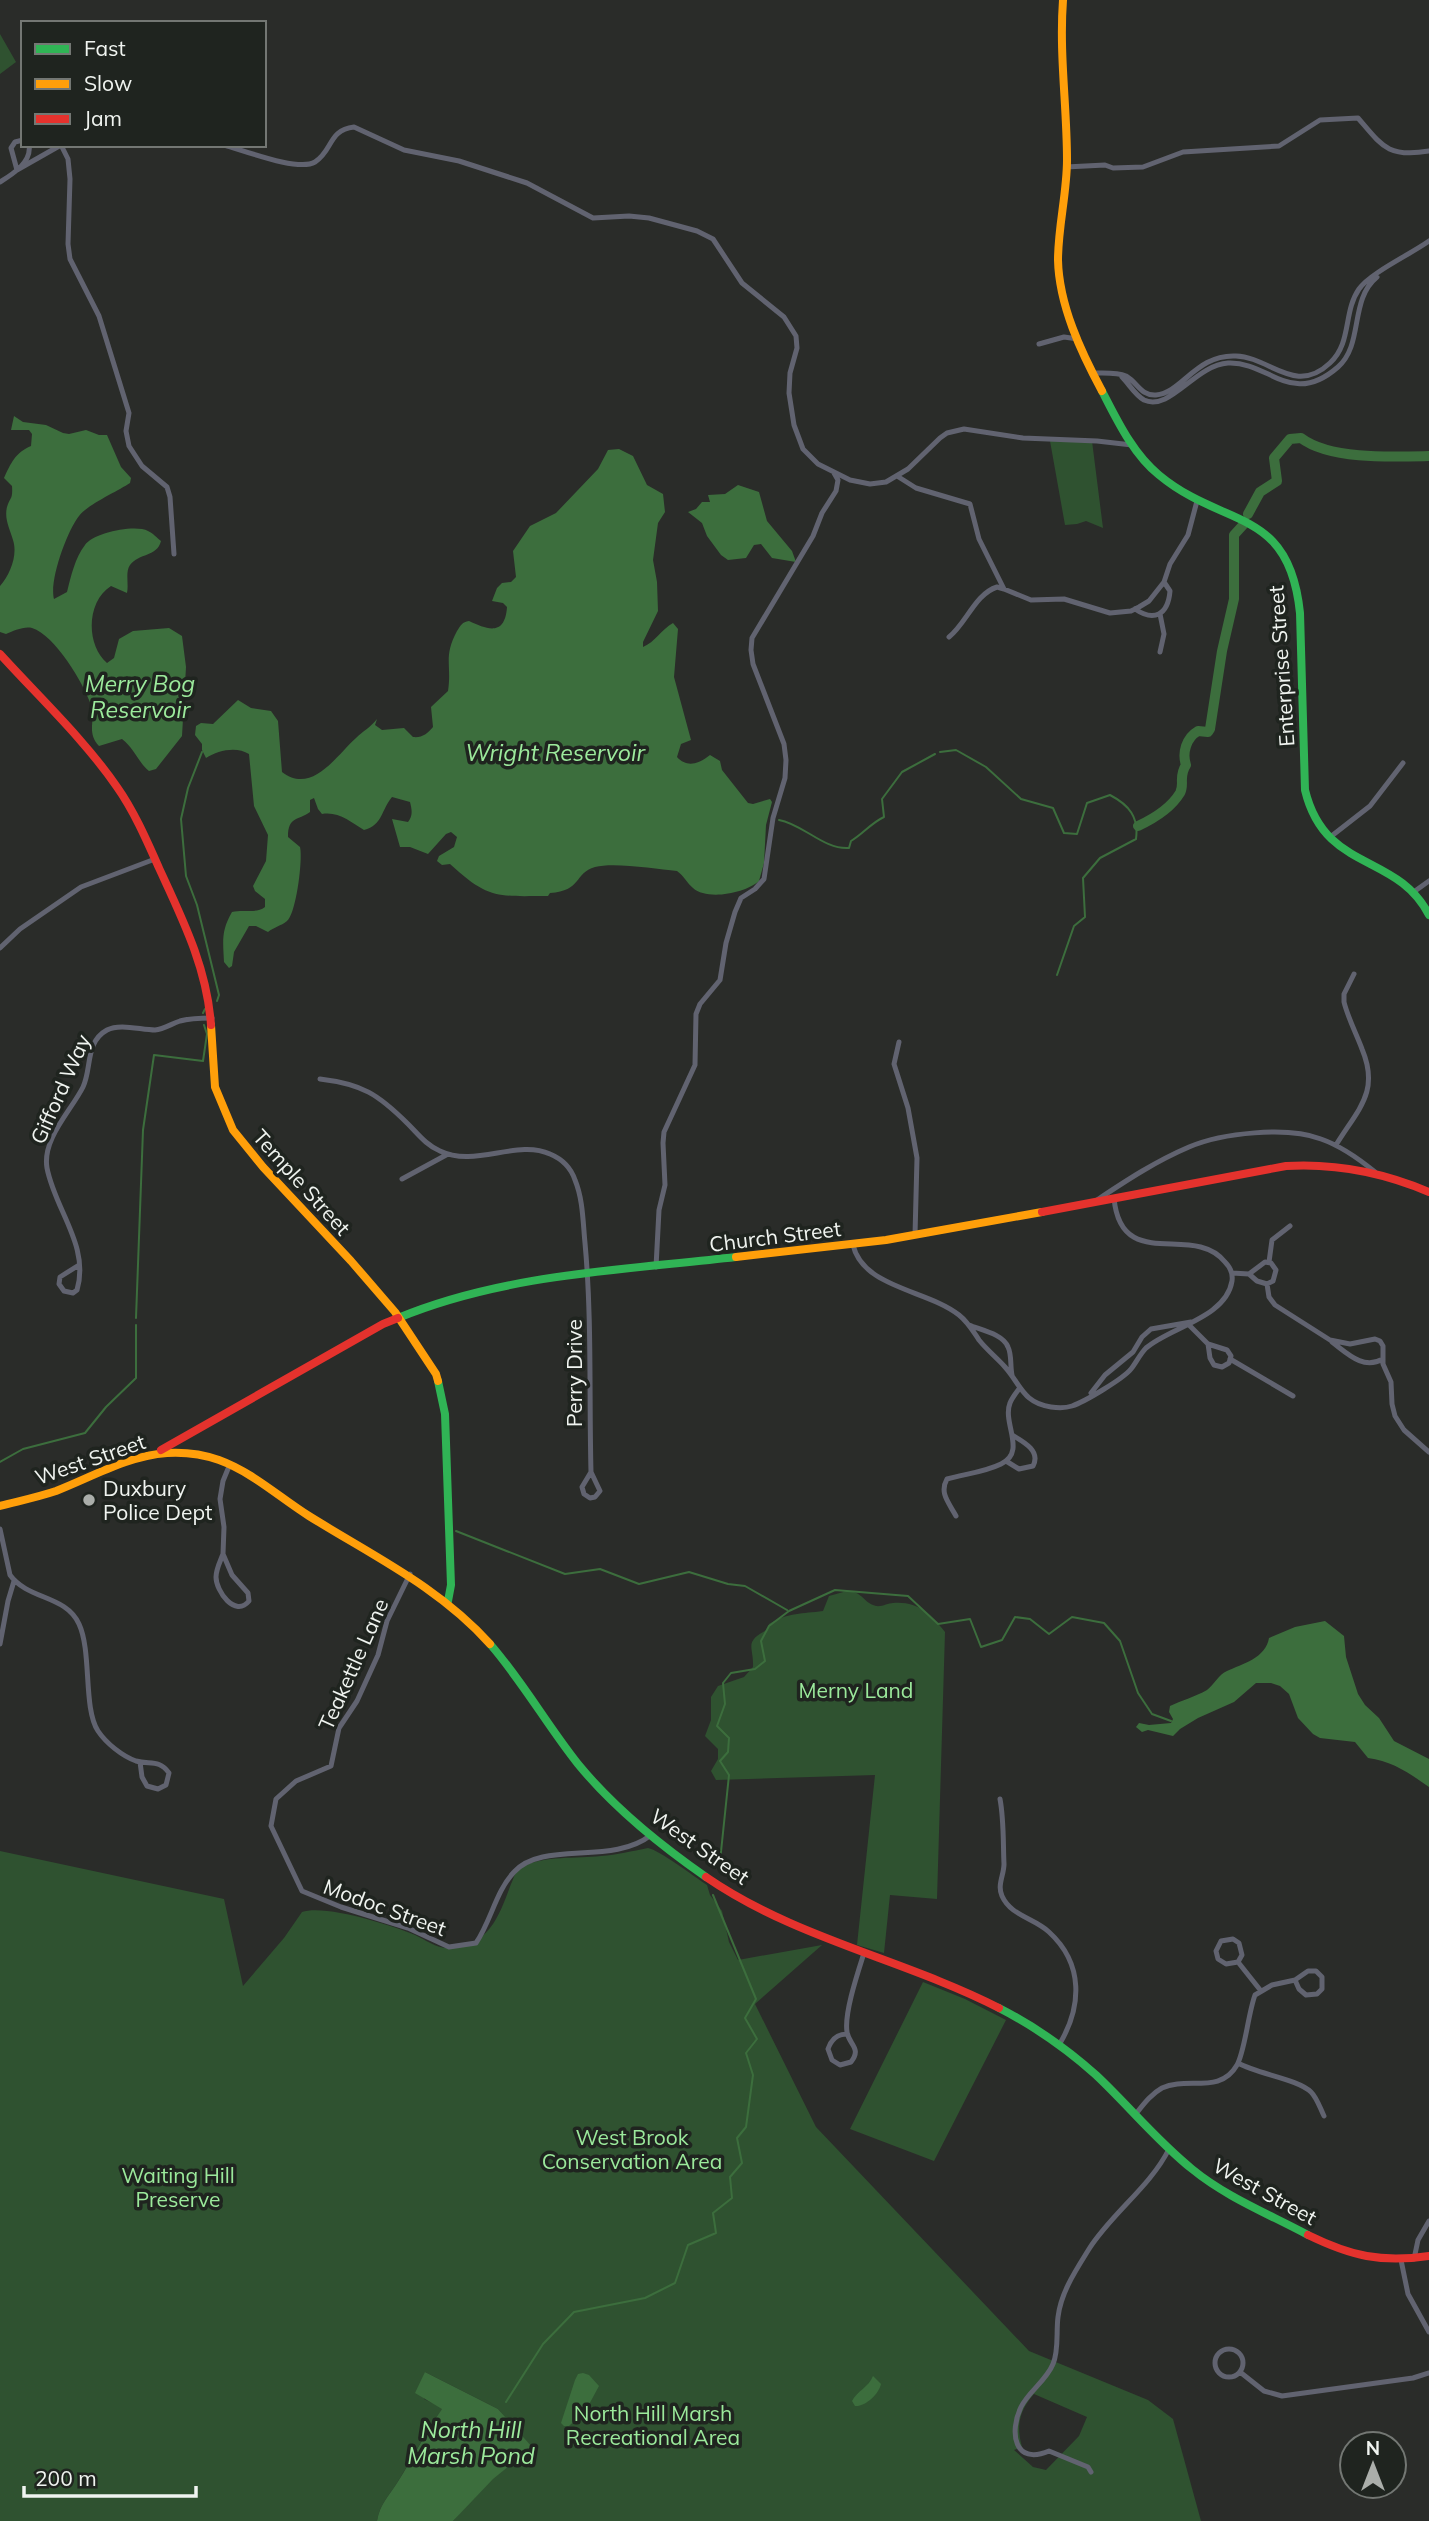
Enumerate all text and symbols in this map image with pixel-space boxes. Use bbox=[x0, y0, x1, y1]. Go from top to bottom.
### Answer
legend bbox=[21, 21, 266, 147]
text: Fast bbox=[84, 35, 126, 61]
text: Slow bbox=[84, 70, 132, 96]
text: Jam bbox=[84, 105, 122, 131]
street label: Enterprise Street bbox=[1262, 585, 1300, 747]
water label: Merry Bog Reservoir bbox=[85, 669, 195, 724]
water label: Wright Reservoir bbox=[465, 738, 646, 767]
street label: Gifford Way bbox=[24, 1030, 96, 1148]
street label: Temple Street bbox=[248, 1124, 356, 1240]
street label: Church Street bbox=[708, 1215, 842, 1257]
street label: Perry Drive bbox=[561, 1319, 587, 1427]
street label: West Street bbox=[32, 1428, 148, 1490]
place label: Duxbury Police Dept bbox=[103, 1475, 212, 1525]
marker: Duxbury Police Dept bbox=[81, 1492, 97, 1508]
street label: Teakettle Lane bbox=[312, 1594, 394, 1734]
park label: Merny Land bbox=[799, 1677, 913, 1703]
street label: West Street bbox=[646, 1802, 754, 1890]
street label: Modoc Street bbox=[320, 1873, 450, 1941]
park label: West Brook Conservation Area bbox=[542, 2124, 722, 2174]
street label: West Street bbox=[1209, 2152, 1321, 2230]
park label: Waiting Hill Preserve bbox=[121, 2162, 235, 2212]
park label: North Hill Marsh Recreational Area bbox=[566, 2400, 740, 2450]
water label: North Hill Marsh Pond bbox=[407, 2415, 535, 2470]
north arrow bbox=[1338, 2430, 1408, 2500]
text: N bbox=[1366, 2436, 1380, 2460]
scale bar bbox=[24, 2454, 196, 2498]
text: 200 m bbox=[35, 2465, 97, 2491]

